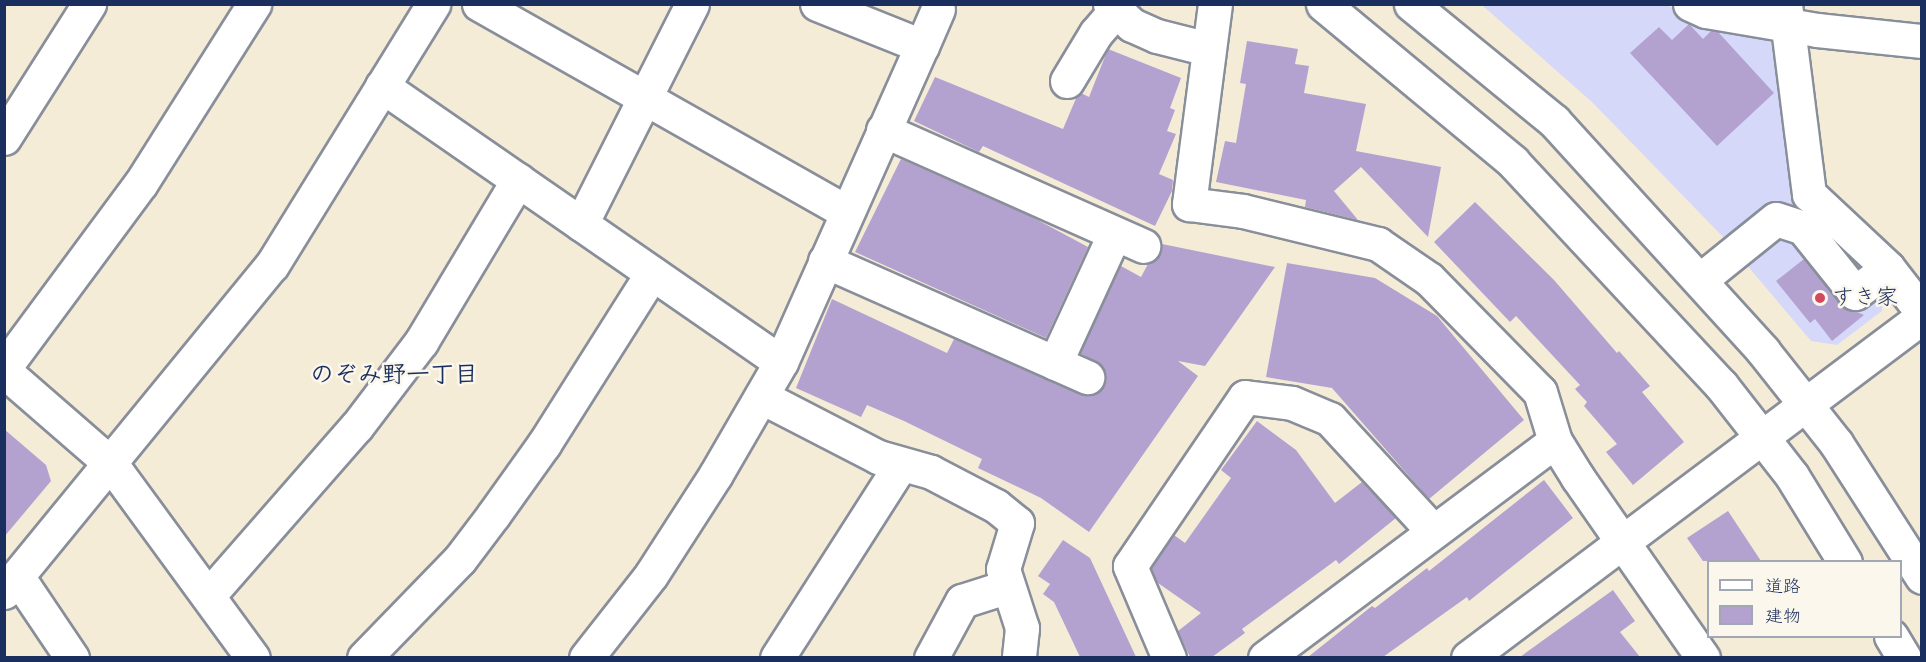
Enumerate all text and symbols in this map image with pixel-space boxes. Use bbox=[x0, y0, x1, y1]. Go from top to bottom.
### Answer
place label: すき家 bbox=[1832, 285, 1898, 311]
marker: すき家 bbox=[1813, 291, 1827, 305]
district label: のぞみ野一丁目 bbox=[310, 362, 478, 390]
legend bbox=[1707, 560, 1902, 638]
text: 道路 bbox=[1765, 574, 1801, 599]
text: 建物 bbox=[1765, 604, 1801, 629]

